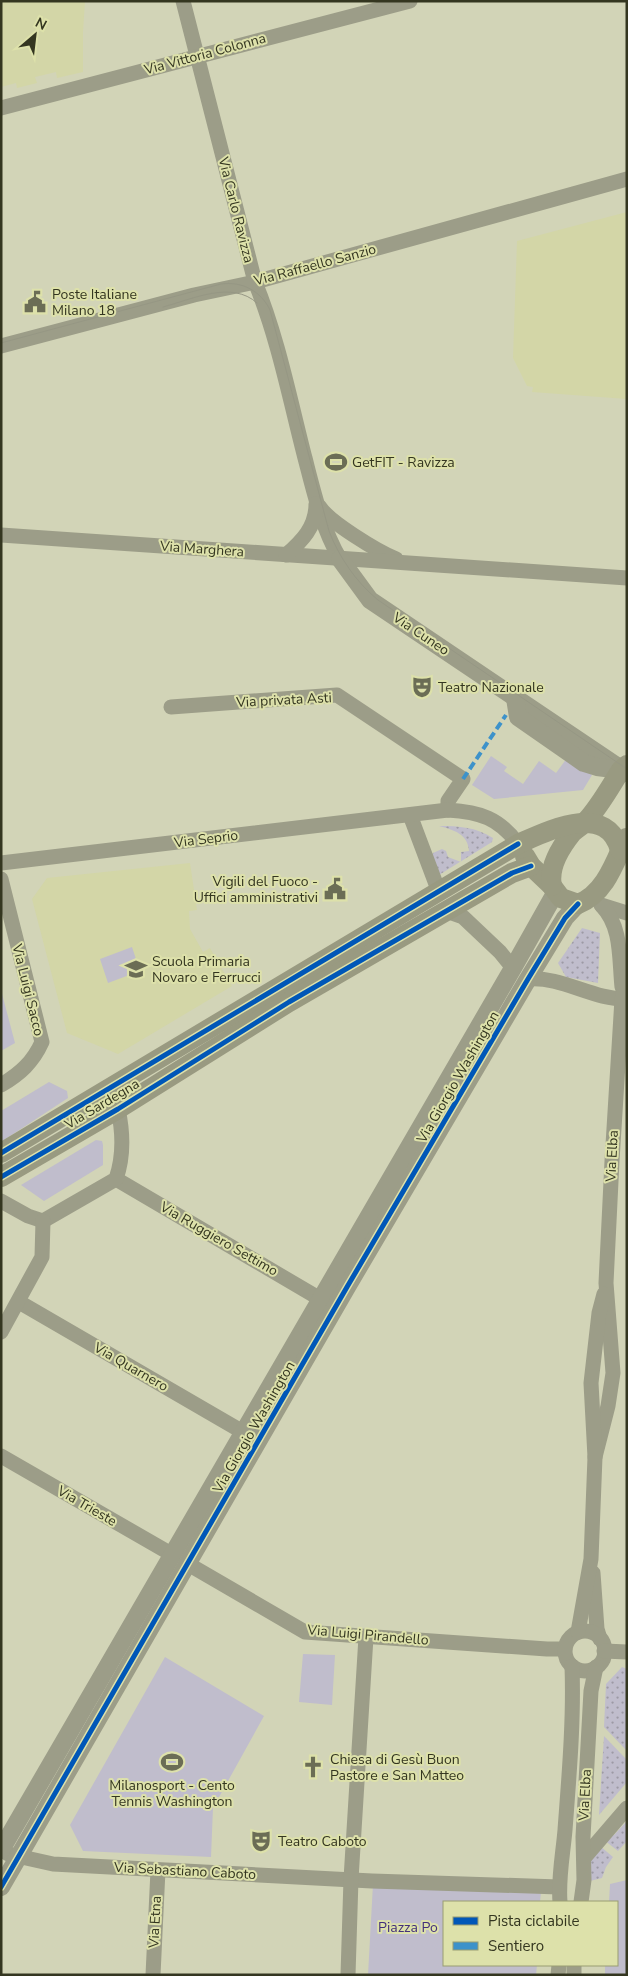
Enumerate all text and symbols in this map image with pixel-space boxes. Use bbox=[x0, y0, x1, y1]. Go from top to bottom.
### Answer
north arrow bbox=[10, 10, 60, 60]
text: N bbox=[32, 13, 50, 35]
street label: Via Vittoria Colonna bbox=[141, 29, 268, 80]
street label: Via Carlo Ravizza bbox=[213, 154, 258, 265]
street label: Via Raffaello Sanzio bbox=[251, 240, 378, 291]
place label: Poste Italiane Milano 18 bbox=[52, 285, 137, 320]
public building icon: Poste Italiane Milano 18 bbox=[22, 289, 48, 315]
sports icon: GetFIT - Ravizza bbox=[323, 449, 349, 475]
place label: GetFIT - Ravizza bbox=[352, 453, 455, 472]
street label: Via Marghera bbox=[158, 537, 245, 561]
street label: Via Cuneo bbox=[388, 608, 453, 660]
theatre icon: Teatro Nazionale bbox=[409, 674, 435, 700]
place label: Teatro Nazionale bbox=[438, 678, 544, 697]
street label: Via privata Asti bbox=[235, 688, 332, 712]
street label: Via Seprio bbox=[172, 826, 239, 852]
place label: Vigili del Fuoco - Uffici amministrativi bbox=[194, 872, 318, 907]
public building icon: Vigili del Fuoco - Uffici amministrativi bbox=[322, 876, 348, 902]
street label: Via Luigi Sacco bbox=[7, 941, 49, 1038]
place label: Scuola Primaria Novaro e Ferrucci bbox=[152, 952, 261, 987]
school or university icon: Scuola Primaria Novaro e Ferrucci bbox=[123, 956, 149, 982]
street label: Via Giorgio Washington bbox=[412, 1007, 504, 1147]
street label: Via Sardegna bbox=[60, 1074, 143, 1134]
street label: Via Elba bbox=[601, 1130, 623, 1183]
street label: Via Ruggiero Settimo bbox=[156, 1197, 282, 1281]
street label: Via Quarnero bbox=[89, 1338, 172, 1396]
street label: Via Giorgio Washington bbox=[208, 1357, 300, 1497]
street label: Via Trieste bbox=[53, 1481, 120, 1531]
street label: Via Luigi Pirandello bbox=[306, 1620, 430, 1650]
sports icon: Milanosport - Cento Tennis Washington bbox=[159, 1749, 185, 1775]
place label: Chiesa di Gesù Buon Pastore e San Matteo bbox=[330, 1750, 464, 1785]
church icon: Chiesa di Gesù Buon Pastore e San Matteo bbox=[300, 1754, 326, 1780]
street label: Via Elba bbox=[574, 1769, 596, 1822]
place label: Milanosport - Cento Tennis Washington bbox=[109, 1776, 235, 1811]
theatre icon: Teatro Caboto bbox=[248, 1828, 274, 1854]
place label: Teatro Caboto bbox=[278, 1832, 367, 1851]
street label: Via Sebastiano Caboto bbox=[112, 1858, 257, 1884]
street label: Via Etna bbox=[144, 1895, 166, 1950]
legend bbox=[443, 1901, 618, 1966]
text: Pista ciclabile bbox=[488, 1911, 580, 1931]
park label: Piazza Po bbox=[378, 1918, 438, 1937]
text: Sentiero bbox=[488, 1936, 544, 1956]

